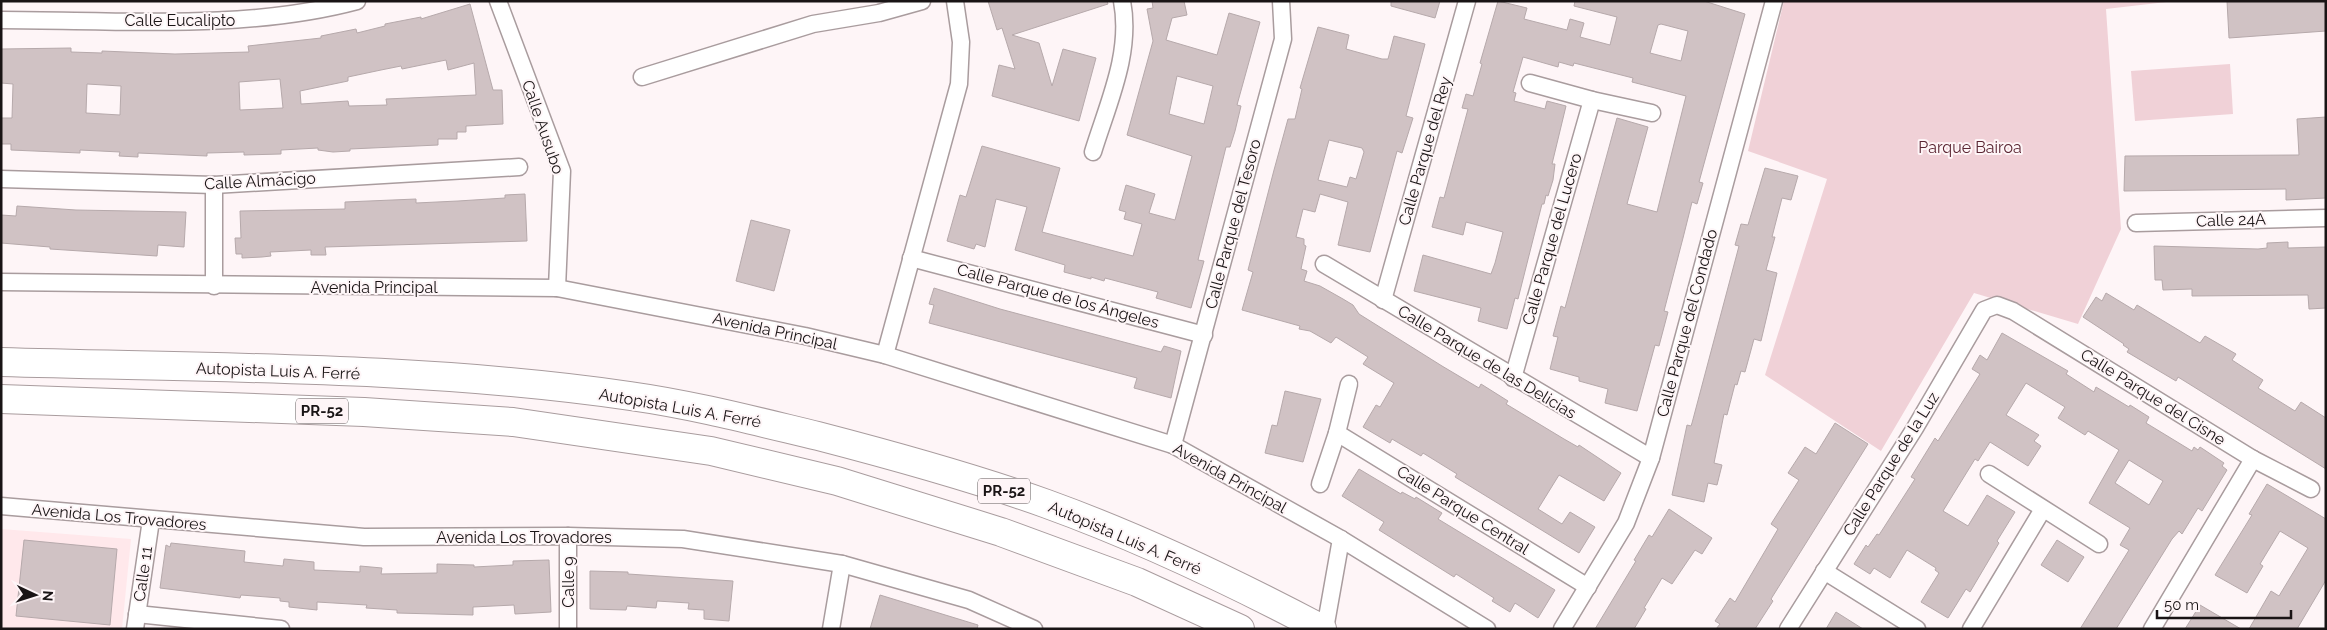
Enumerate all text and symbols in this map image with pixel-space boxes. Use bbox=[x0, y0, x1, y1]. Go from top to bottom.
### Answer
street label: Calle Eucalipto bbox=[125, 11, 235, 30]
street label: Calle Parque del Rey bbox=[1395, 74, 1455, 228]
street label: Calle Ausubo bbox=[518, 78, 568, 176]
street label: Calle Parque del Tesoro bbox=[1201, 137, 1265, 311]
park label: Parque Bairoa bbox=[1918, 138, 2022, 157]
street label: Calle Parque del Lucero bbox=[1518, 151, 1586, 327]
street label: Calle Almácigo bbox=[204, 169, 316, 193]
street label: Calle 24A bbox=[2196, 209, 2266, 231]
street label: Calle Parque del Condado bbox=[1653, 227, 1721, 419]
street label: Calle Parque de los Ángeles bbox=[955, 259, 1162, 332]
street label: Avenida Principal bbox=[310, 278, 438, 297]
street label: Calle Parque de las Delicias bbox=[1395, 301, 1580, 423]
street label: Avenida Principal bbox=[711, 308, 840, 354]
street label: Calle Parque del Cisne bbox=[2077, 345, 2229, 449]
street label: Autopista Luis A. Ferré bbox=[196, 359, 360, 383]
street label: Autopista Luis A. Ferré bbox=[597, 384, 763, 432]
street label: Calle Parque de la Luz bbox=[1839, 388, 1943, 539]
road number: PR-52 bbox=[296, 398, 348, 424]
street label: Avenida Principal bbox=[1170, 439, 1291, 517]
street label: Calle Parque Central bbox=[1393, 462, 1533, 559]
road number: PR-52 bbox=[978, 478, 1030, 504]
street label: Autopista Luis A. Ferré bbox=[1046, 497, 1204, 579]
street label: Avenida Los Trovadores bbox=[31, 500, 207, 534]
street label: Avenida Los Trovadores bbox=[436, 528, 612, 547]
street label: Calle 11 bbox=[130, 545, 156, 603]
street label: Calle 9 bbox=[559, 556, 578, 608]
north arrow bbox=[10, 570, 60, 620]
scale bar bbox=[2157, 588, 2291, 620]
text: N bbox=[40, 590, 56, 602]
text: 50 m bbox=[2164, 596, 2199, 614]

